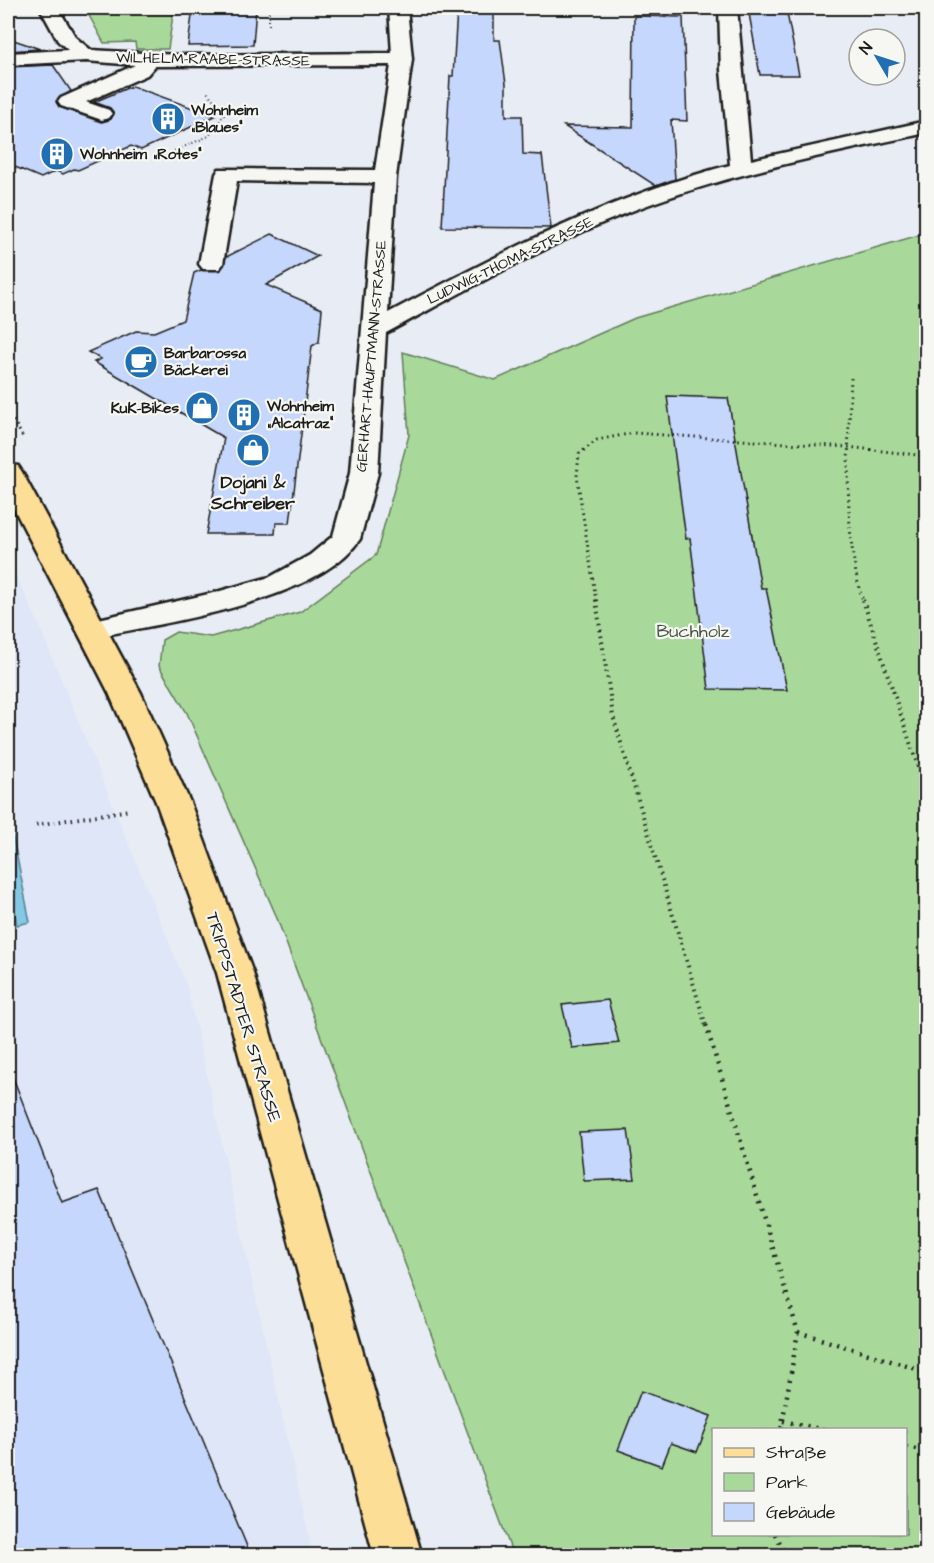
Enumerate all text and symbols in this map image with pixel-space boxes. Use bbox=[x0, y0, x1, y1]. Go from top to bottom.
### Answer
north arrow bbox=[847, 27, 907, 87]
text: N bbox=[854, 37, 878, 59]
street label: WILHELM-RAABE-STRASSE bbox=[116, 47, 310, 72]
place label: Wohnheim „Blaues“ bbox=[190, 100, 258, 138]
building icon: Wohnheim „Blaues“ bbox=[150, 101, 186, 137]
building icon: Wohnheim „Rotes“ bbox=[39, 136, 75, 172]
place label: Wohnheim „Rotes“ bbox=[79, 144, 202, 165]
street label: LUDWIG-THOMA-STRASSE bbox=[424, 211, 597, 310]
street label: GERHART-HAUPTMANN-STRASSE bbox=[351, 239, 392, 473]
place label: Barbarossa Bäckerei bbox=[164, 343, 246, 381]
cafe icon: Barbarossa Bäckerei bbox=[123, 344, 159, 380]
shop icon: KuK-Bikes bbox=[184, 390, 220, 426]
place label: Wohnheim „Alcatraz“ bbox=[266, 396, 334, 434]
building icon: Wohnheim „Alcatraz“ bbox=[226, 397, 262, 433]
place label: KuK-Bikes bbox=[111, 398, 179, 419]
shop icon: Dojani & Schreiber bbox=[235, 432, 271, 468]
place label: Dojani & Schreiber bbox=[210, 470, 295, 516]
park label: Buchholz bbox=[656, 619, 730, 644]
street label: TRIPPSTADTER STRASSE bbox=[200, 909, 288, 1126]
legend bbox=[712, 1428, 907, 1536]
text: Straße bbox=[766, 1440, 827, 1465]
text: Park bbox=[766, 1470, 808, 1495]
text: Gebäude bbox=[766, 1500, 836, 1525]

